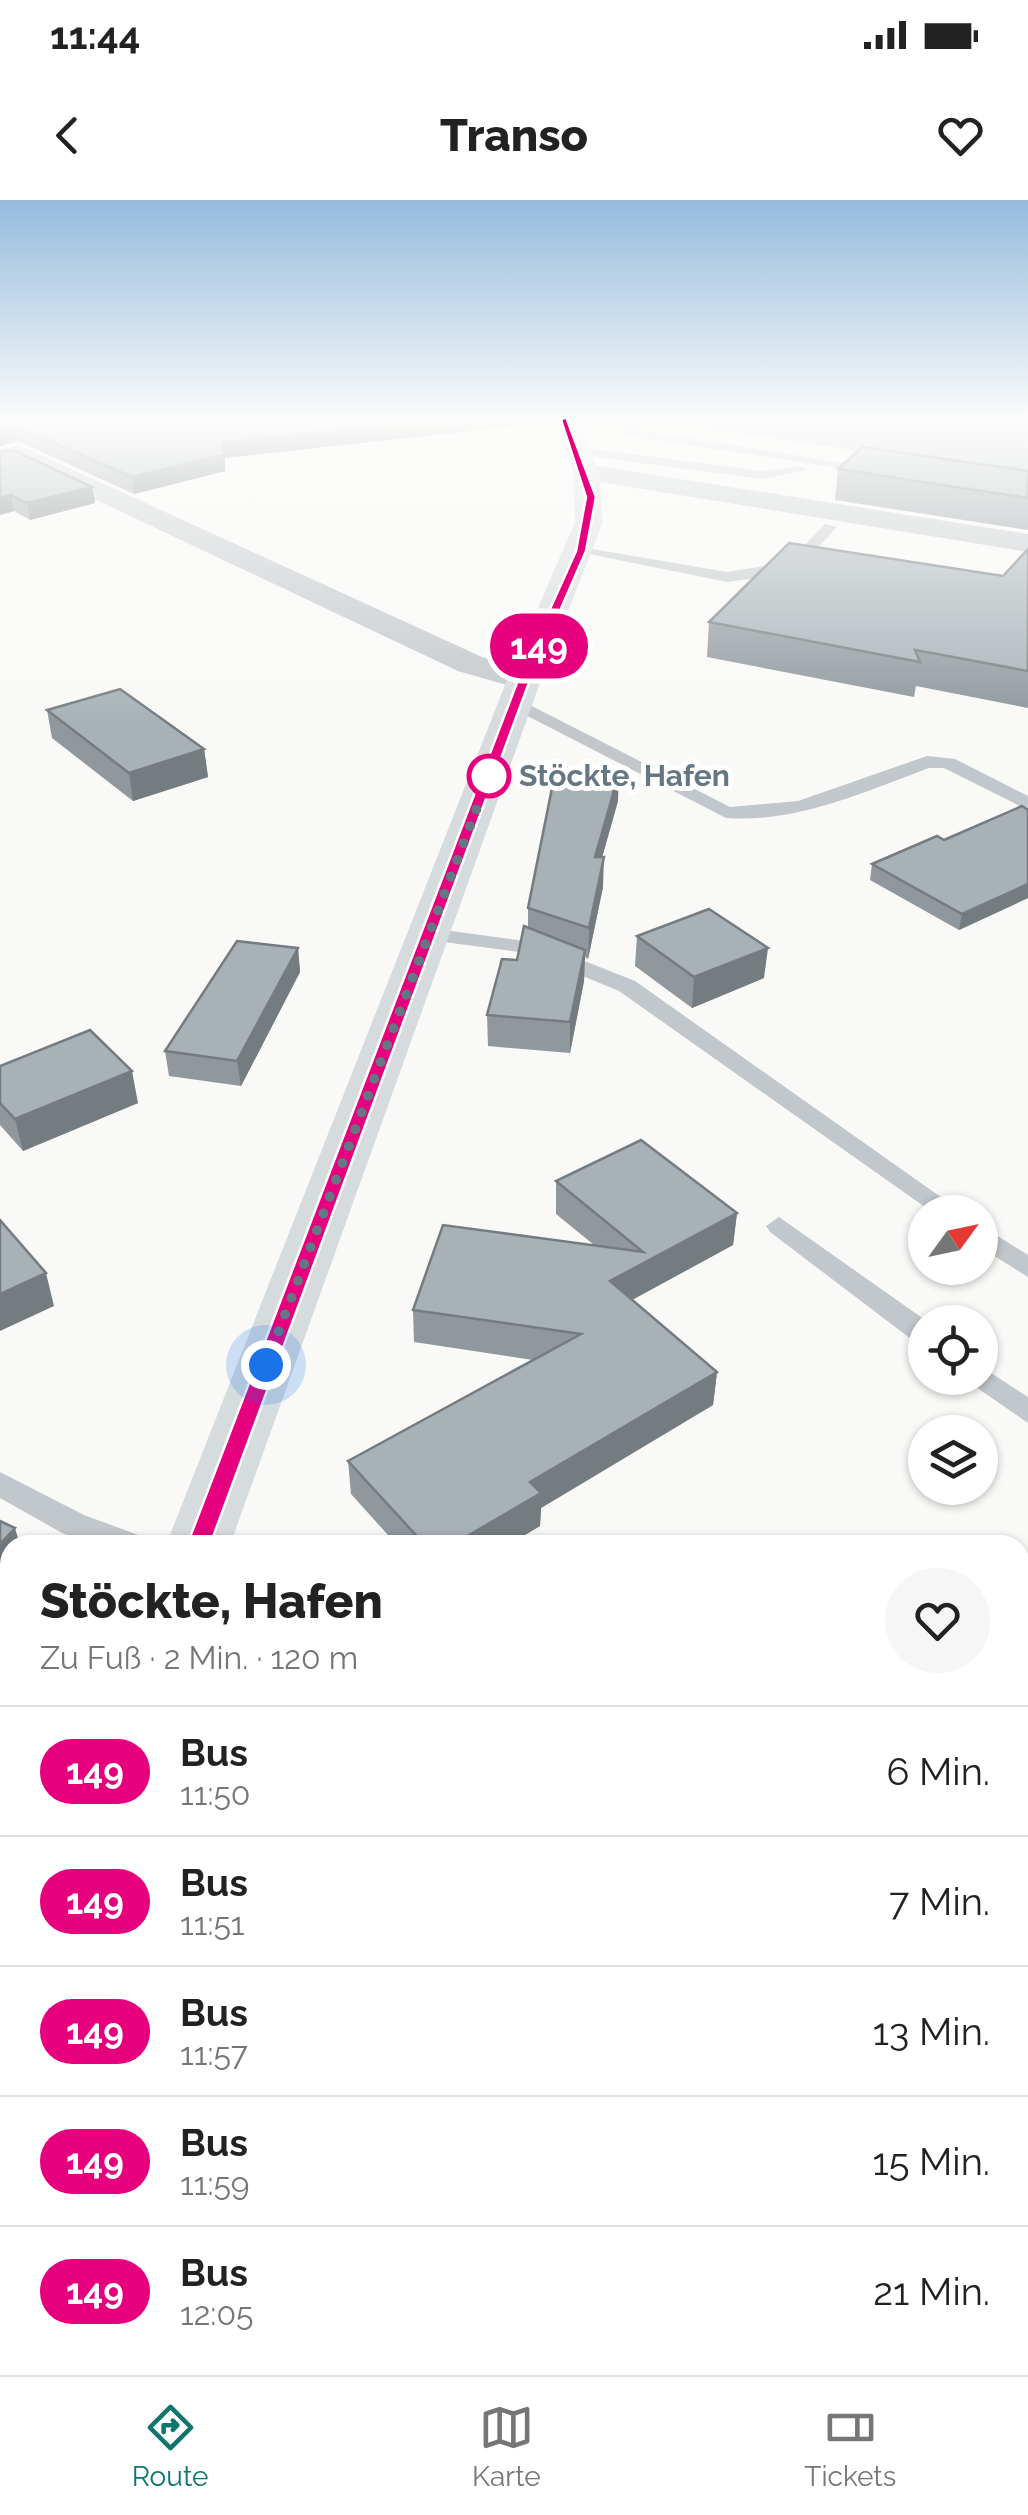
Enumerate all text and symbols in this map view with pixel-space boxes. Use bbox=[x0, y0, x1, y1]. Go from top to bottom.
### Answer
text: 11:44 bbox=[50, 13, 140, 58]
icon: back bbox=[40, 108, 95, 163]
icon: heart bbox=[933, 108, 988, 163]
text: Transo bbox=[440, 109, 588, 162]
line badge: 149 bbox=[482, 614, 596, 678]
text: 149 bbox=[510, 626, 568, 667]
marker: Stöckte, Hafen bbox=[468, 755, 510, 797]
place label: Stöckte, Hafen bbox=[519, 758, 730, 793]
north arrow bbox=[908, 1195, 998, 1285]
map controls bbox=[908, 1195, 998, 1505]
button: locate bbox=[908, 1305, 998, 1395]
your location bbox=[241, 1340, 291, 1390]
button: layers bbox=[908, 1415, 998, 1505]
button: heart bbox=[885, 1568, 990, 1673]
text: Stöckte, Hafen bbox=[40, 1573, 383, 1629]
text: Zu Fuß · 2 Min. · 120 m bbox=[40, 1639, 358, 1676]
text: Bus bbox=[180, 1730, 248, 1775]
text: 6 Min. bbox=[886, 1749, 990, 1794]
text: 149 bbox=[66, 1751, 124, 1792]
text: 11:50 bbox=[180, 1775, 250, 1812]
text: Bus bbox=[180, 1860, 248, 1905]
text: 7 Min. bbox=[889, 1879, 990, 1924]
text: 149 bbox=[66, 1881, 124, 1922]
text: 11:51 bbox=[180, 1905, 245, 1942]
text: Bus bbox=[180, 1990, 248, 2035]
text: 13 Min. bbox=[873, 2009, 990, 2054]
text: 149 bbox=[66, 2011, 124, 2052]
text: 11:57 bbox=[180, 2035, 248, 2072]
text: Bus bbox=[180, 2120, 248, 2165]
text: 15 Min. bbox=[872, 2139, 990, 2184]
text: 149 bbox=[66, 2141, 124, 2182]
text: 11:59 bbox=[180, 2165, 250, 2202]
text: Bus bbox=[180, 2250, 248, 2295]
text: 21 Min. bbox=[873, 2269, 990, 2314]
text: 149 bbox=[66, 2271, 124, 2312]
text: 12:05 bbox=[180, 2295, 253, 2332]
tab: Route bbox=[132, 2400, 208, 2493]
tab: Karte bbox=[472, 2400, 541, 2493]
tab: Tickets bbox=[804, 2400, 896, 2493]

